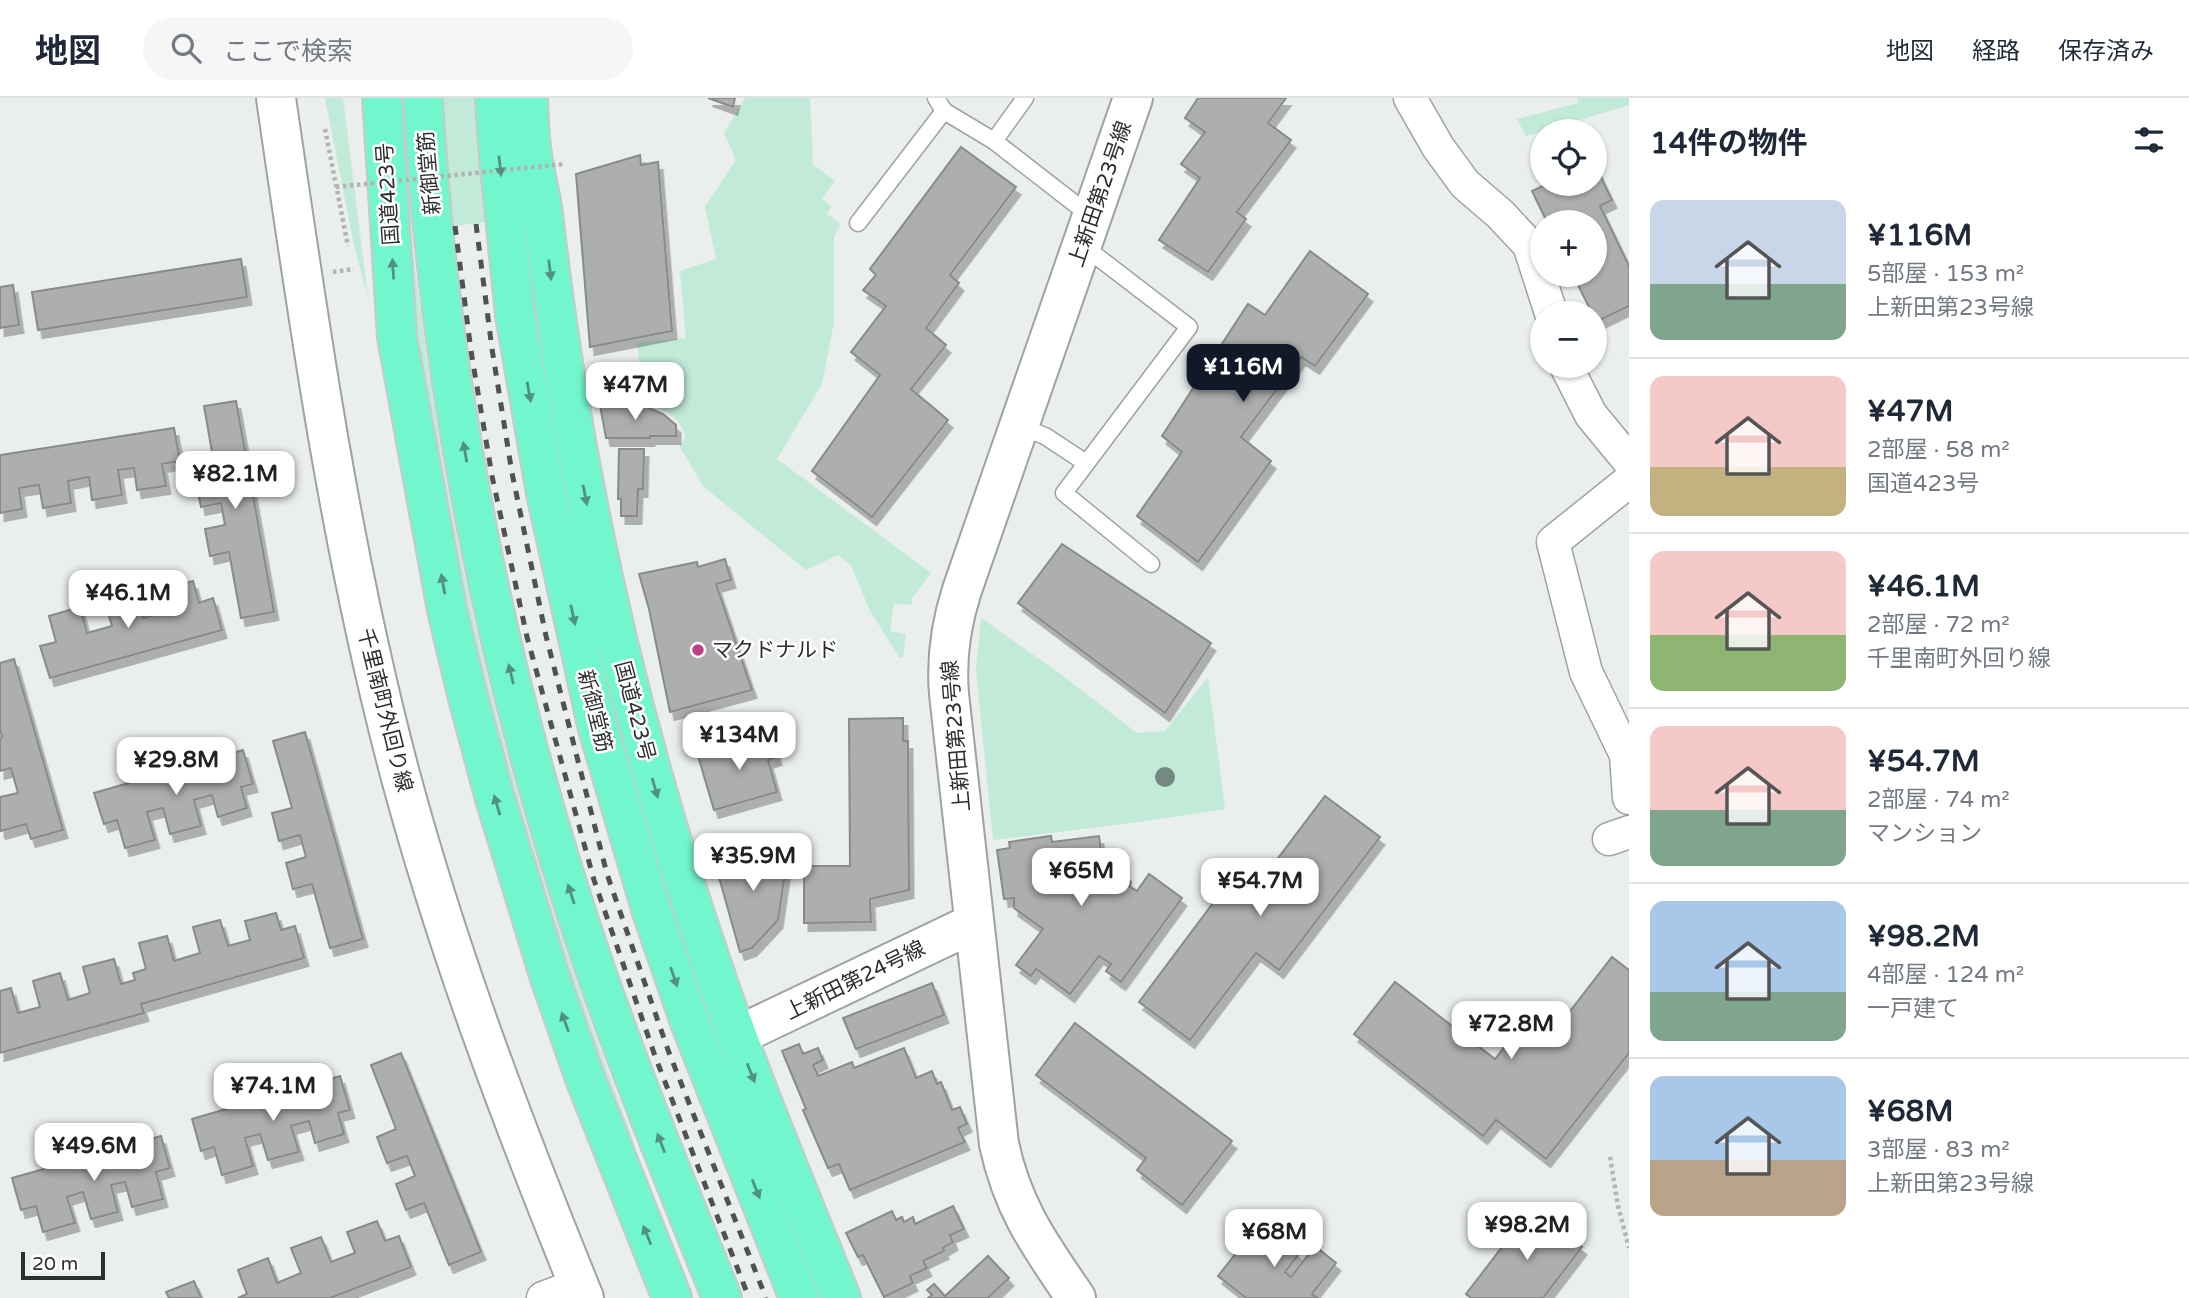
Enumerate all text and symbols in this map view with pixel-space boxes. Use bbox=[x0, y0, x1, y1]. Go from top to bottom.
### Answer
search box bbox=[143, 17, 633, 80]
icon: search bbox=[167, 29, 205, 67]
text: 地図 bbox=[35, 32, 101, 71]
text: ここで検索 bbox=[223, 36, 353, 67]
text: 地図 bbox=[1886, 37, 1934, 66]
text: 経路 bbox=[1972, 37, 2020, 66]
text: 保存済み bbox=[2058, 37, 2154, 66]
street label: 上新田第23号線 bbox=[1064, 118, 1137, 270]
map controls bbox=[1530, 119, 1607, 378]
button: locate bbox=[1530, 119, 1607, 196]
icon: filters bbox=[2130, 121, 2168, 159]
text: 14件の物件 bbox=[1650, 125, 1808, 162]
street label: 新御堂筋 bbox=[413, 130, 446, 216]
street label: 国道423号 bbox=[372, 142, 405, 246]
one-way arrow bbox=[495, 155, 506, 177]
button: + bbox=[1530, 210, 1607, 287]
text: ¥116M bbox=[1867, 217, 1972, 254]
icon: home bbox=[1706, 228, 1790, 312]
one-way arrow bbox=[387, 257, 398, 279]
one-way arrow bbox=[544, 260, 555, 282]
text: 5部屋 · 153 m² bbox=[1867, 260, 2024, 288]
text: 上新田第23号線 bbox=[1867, 294, 2034, 322]
button: − bbox=[1530, 301, 1607, 378]
pin: ¥116M bbox=[1194, 344, 1292, 404]
text: ¥116M bbox=[1203, 353, 1283, 381]
pin: ¥47M bbox=[594, 362, 676, 422]
text: ¥47M bbox=[602, 371, 668, 399]
one-way arrow bbox=[524, 381, 535, 403]
text: ¥47M bbox=[1867, 393, 1953, 430]
icon: home bbox=[1706, 404, 1790, 488]
text: 2部屋 · 58 m² bbox=[1867, 436, 2010, 464]
one-way arrow bbox=[459, 441, 470, 463]
pin: ¥82.1M bbox=[178, 452, 292, 511]
text: ¥82.1M bbox=[192, 460, 278, 488]
text: 国道423号 bbox=[1867, 470, 1979, 498]
one-way arrow bbox=[580, 484, 591, 506]
text: ¥46.1M bbox=[1867, 568, 1980, 605]
pin: ¥46.1M bbox=[71, 570, 185, 630]
one-way arrow bbox=[437, 573, 448, 595]
text: ¥46.1M bbox=[85, 579, 171, 607]
icon: home bbox=[1706, 579, 1790, 663]
one-way arrow bbox=[567, 604, 578, 626]
text: 2部屋 · 72 m² bbox=[1867, 611, 2010, 639]
street label: 千里南町外回り線 bbox=[352, 626, 417, 795]
place label: マクドナルド bbox=[712, 638, 838, 663]
marker: マクドナルド bbox=[690, 642, 706, 658]
text: 千里南町外回り線 bbox=[1867, 645, 2051, 673]
street label: 国道423号 bbox=[609, 658, 660, 764]
street label: 上新田第23号線 bbox=[937, 659, 976, 813]
one-way arrow bbox=[505, 663, 516, 685]
street label: 新御堂筋 bbox=[572, 667, 617, 755]
pin: ¥134M bbox=[690, 712, 788, 772]
text: ¥134M bbox=[699, 721, 779, 749]
pin: ¥29.8M bbox=[119, 738, 233, 797]
text: ¥54.7M bbox=[1867, 743, 1980, 780]
text: ¥29.8M bbox=[133, 746, 219, 774]
icon: home bbox=[1706, 754, 1790, 838]
one-way arrow bbox=[651, 778, 661, 799]
text: 2部屋 · 74 m² bbox=[1867, 786, 2010, 814]
one-way arrow bbox=[491, 795, 501, 816]
text: マンション bbox=[1867, 820, 1982, 848]
pin: ¥35.9M bbox=[696, 834, 810, 893]
text: ¥35.9M bbox=[710, 842, 796, 870]
pin: ¥65M bbox=[1040, 848, 1122, 908]
text: ¥65M bbox=[1048, 857, 1114, 885]
pin: ¥54.7M bbox=[1203, 858, 1317, 918]
text: ¥54.7M bbox=[1217, 867, 1303, 895]
one-way arrow bbox=[565, 883, 576, 904]
text: ¥98.2M bbox=[1867, 918, 1980, 955]
icon: home bbox=[1706, 929, 1790, 1013]
street label: 上新田第24号線 bbox=[781, 936, 929, 1025]
text: 4部屋 · 124 m² bbox=[1867, 961, 2024, 989]
one-way arrow bbox=[670, 966, 680, 987]
text: 一戸建て bbox=[1867, 995, 1959, 1023]
pin: ¥72.8M bbox=[1454, 1002, 1568, 1061]
text: ¥72.8M bbox=[1468, 1010, 1554, 1038]
one-way arrow bbox=[560, 1012, 571, 1033]
pin: ¥74.1M bbox=[216, 1063, 330, 1123]
one-way arrow bbox=[746, 1063, 757, 1084]
text: ¥74.1M bbox=[230, 1072, 316, 1100]
text: ¥68M bbox=[1867, 1093, 1953, 1130]
icon: home bbox=[1706, 1104, 1790, 1188]
pin: ¥49.6M bbox=[37, 1124, 151, 1183]
text: ¥49.6M bbox=[51, 1132, 137, 1160]
one-way arrow bbox=[655, 1133, 666, 1154]
text: 3部屋 · 83 m² bbox=[1867, 1136, 2010, 1164]
text: 上新田第23号線 bbox=[1867, 1170, 2034, 1198]
one-way arrow bbox=[751, 1179, 762, 1200]
pin: ¥98.2M bbox=[1470, 1202, 1584, 1262]
pin: ¥68M bbox=[1233, 1210, 1315, 1269]
text: ¥98.2M bbox=[1484, 1211, 1570, 1239]
text: ¥68M bbox=[1241, 1218, 1307, 1246]
one-way arrow bbox=[641, 1224, 652, 1245]
scale bar bbox=[21, 1249, 105, 1281]
text: 20 m bbox=[32, 1253, 78, 1275]

